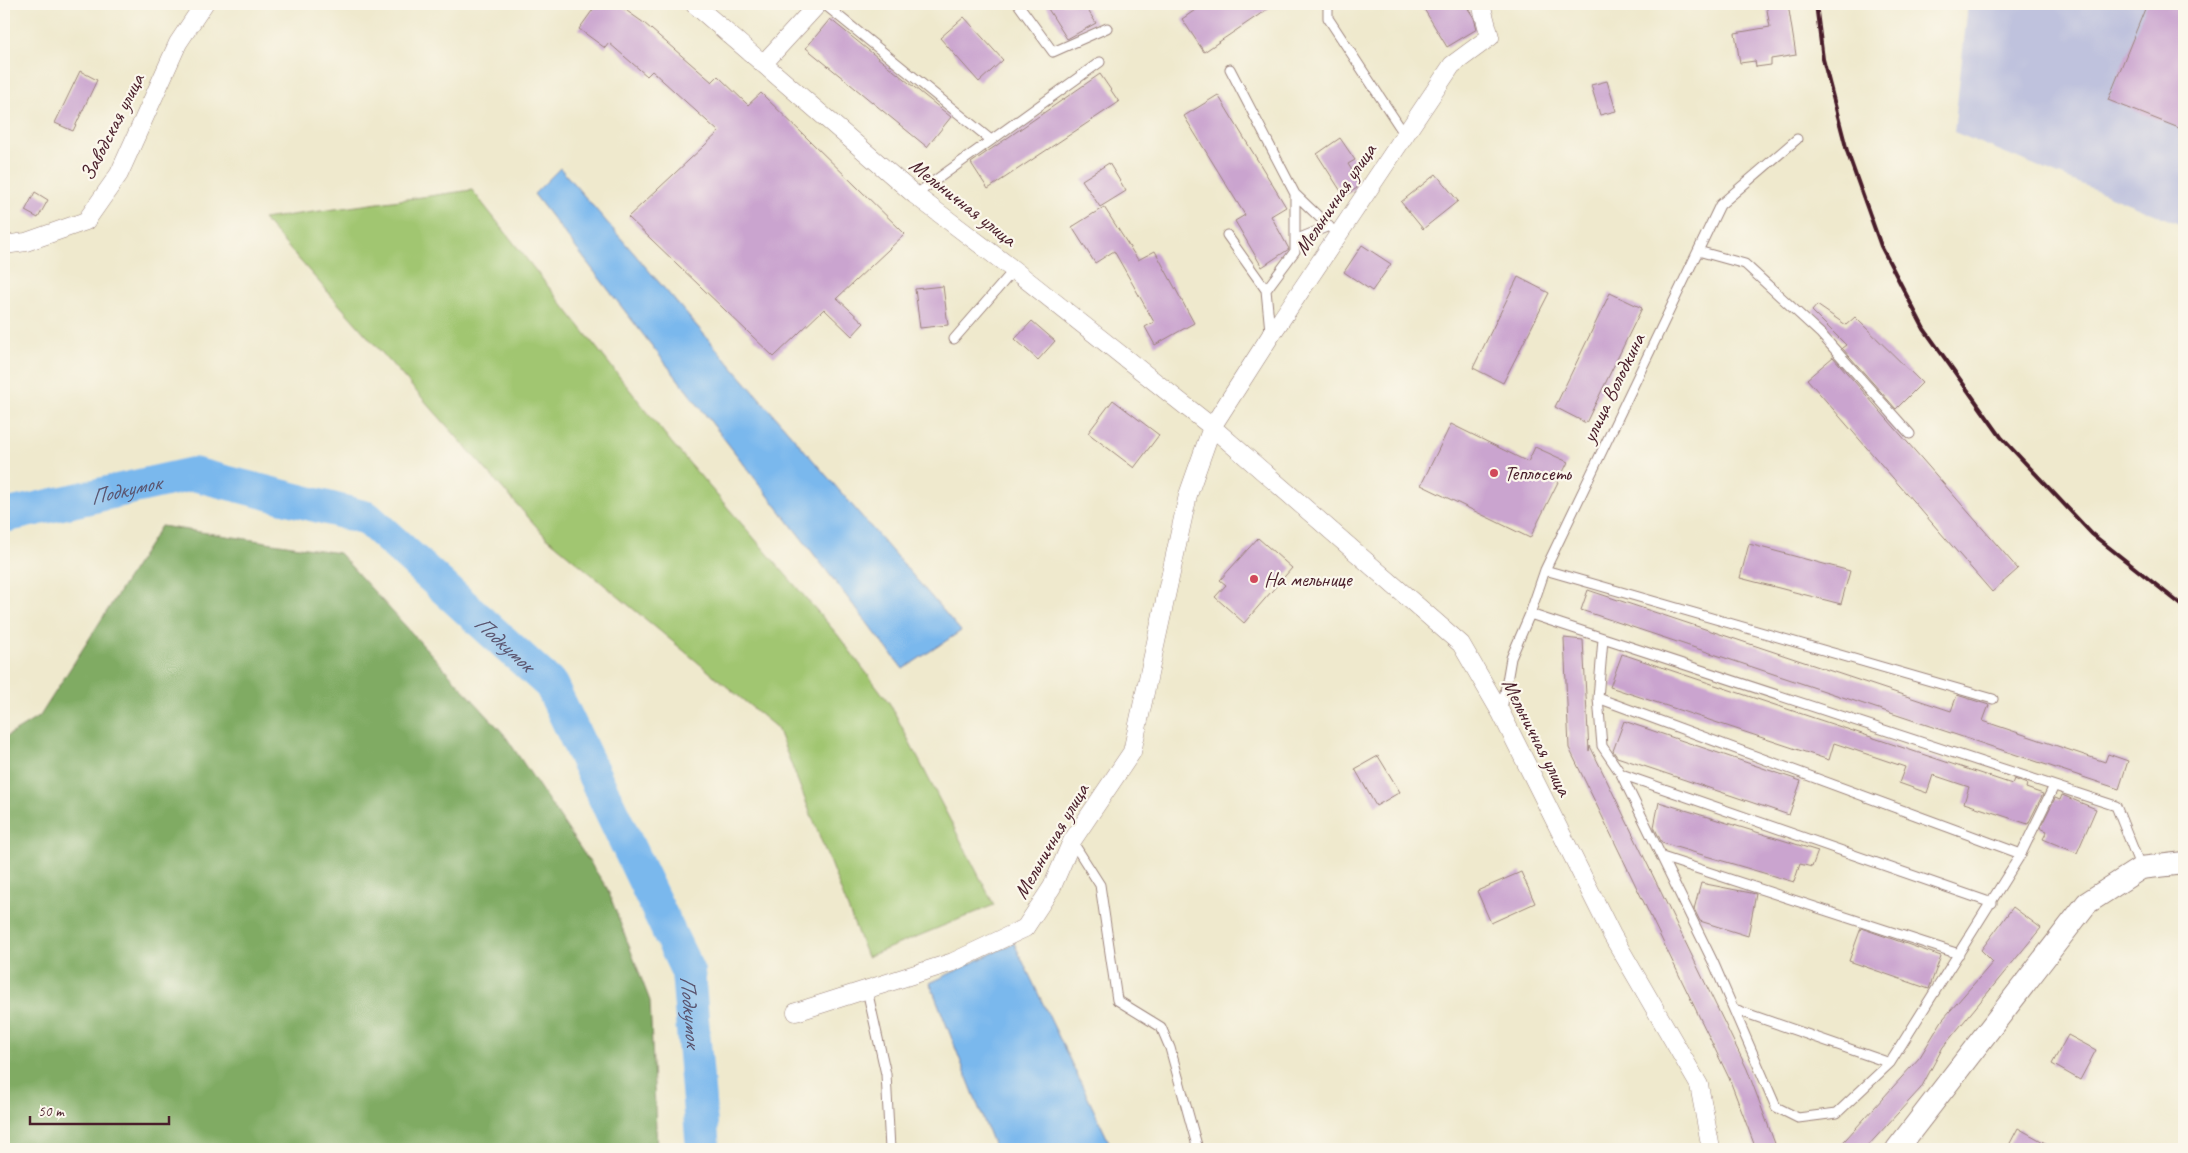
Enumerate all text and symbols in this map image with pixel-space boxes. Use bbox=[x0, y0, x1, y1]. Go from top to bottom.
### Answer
street label: Заводская улица bbox=[74, 68, 151, 185]
street label: Мельничная улица bbox=[1288, 137, 1383, 260]
street label: Мельничная улица bbox=[904, 152, 1023, 253]
street label: улица Володкина bbox=[1575, 328, 1651, 449]
place label: Теплосеть bbox=[1504, 460, 1572, 486]
marker: Теплосеть bbox=[1488, 467, 1500, 479]
water label: Подкумок bbox=[87, 468, 167, 511]
place label: На мельнице bbox=[1264, 566, 1354, 592]
marker: На мельнице bbox=[1248, 573, 1260, 585]
water label: Подкумок bbox=[468, 609, 543, 681]
street label: Мельничная улица bbox=[1496, 674, 1579, 802]
street label: Мельничная улица bbox=[1008, 777, 1095, 903]
water label: Подкумок bbox=[673, 975, 708, 1052]
scale bar bbox=[30, 1093, 169, 1125]
text: 50 m bbox=[38, 1102, 65, 1121]

